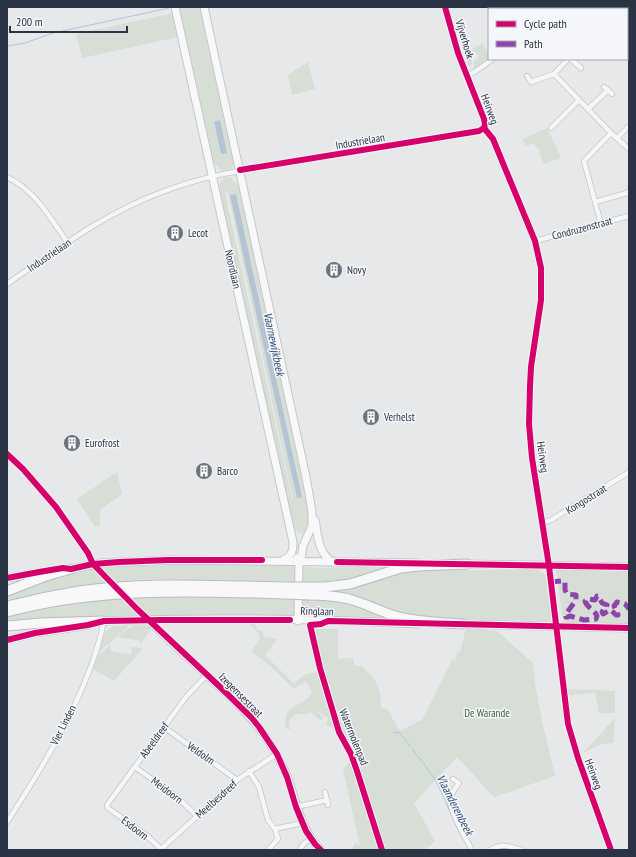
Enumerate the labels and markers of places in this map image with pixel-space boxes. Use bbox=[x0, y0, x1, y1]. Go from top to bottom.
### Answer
building icon: Lecot bbox=[165, 223, 185, 243]
place label: Lecot bbox=[188, 226, 208, 240]
building icon: Novy bbox=[324, 260, 344, 280]
place label: Novy bbox=[347, 263, 367, 277]
building icon: Verhelst bbox=[361, 407, 381, 427]
place label: Verhelst bbox=[383, 410, 415, 424]
building icon: Eurofrost bbox=[62, 433, 82, 453]
place label: Eurofrost bbox=[85, 436, 120, 450]
building icon: Barco bbox=[194, 461, 214, 481]
place label: Barco bbox=[217, 464, 238, 478]

